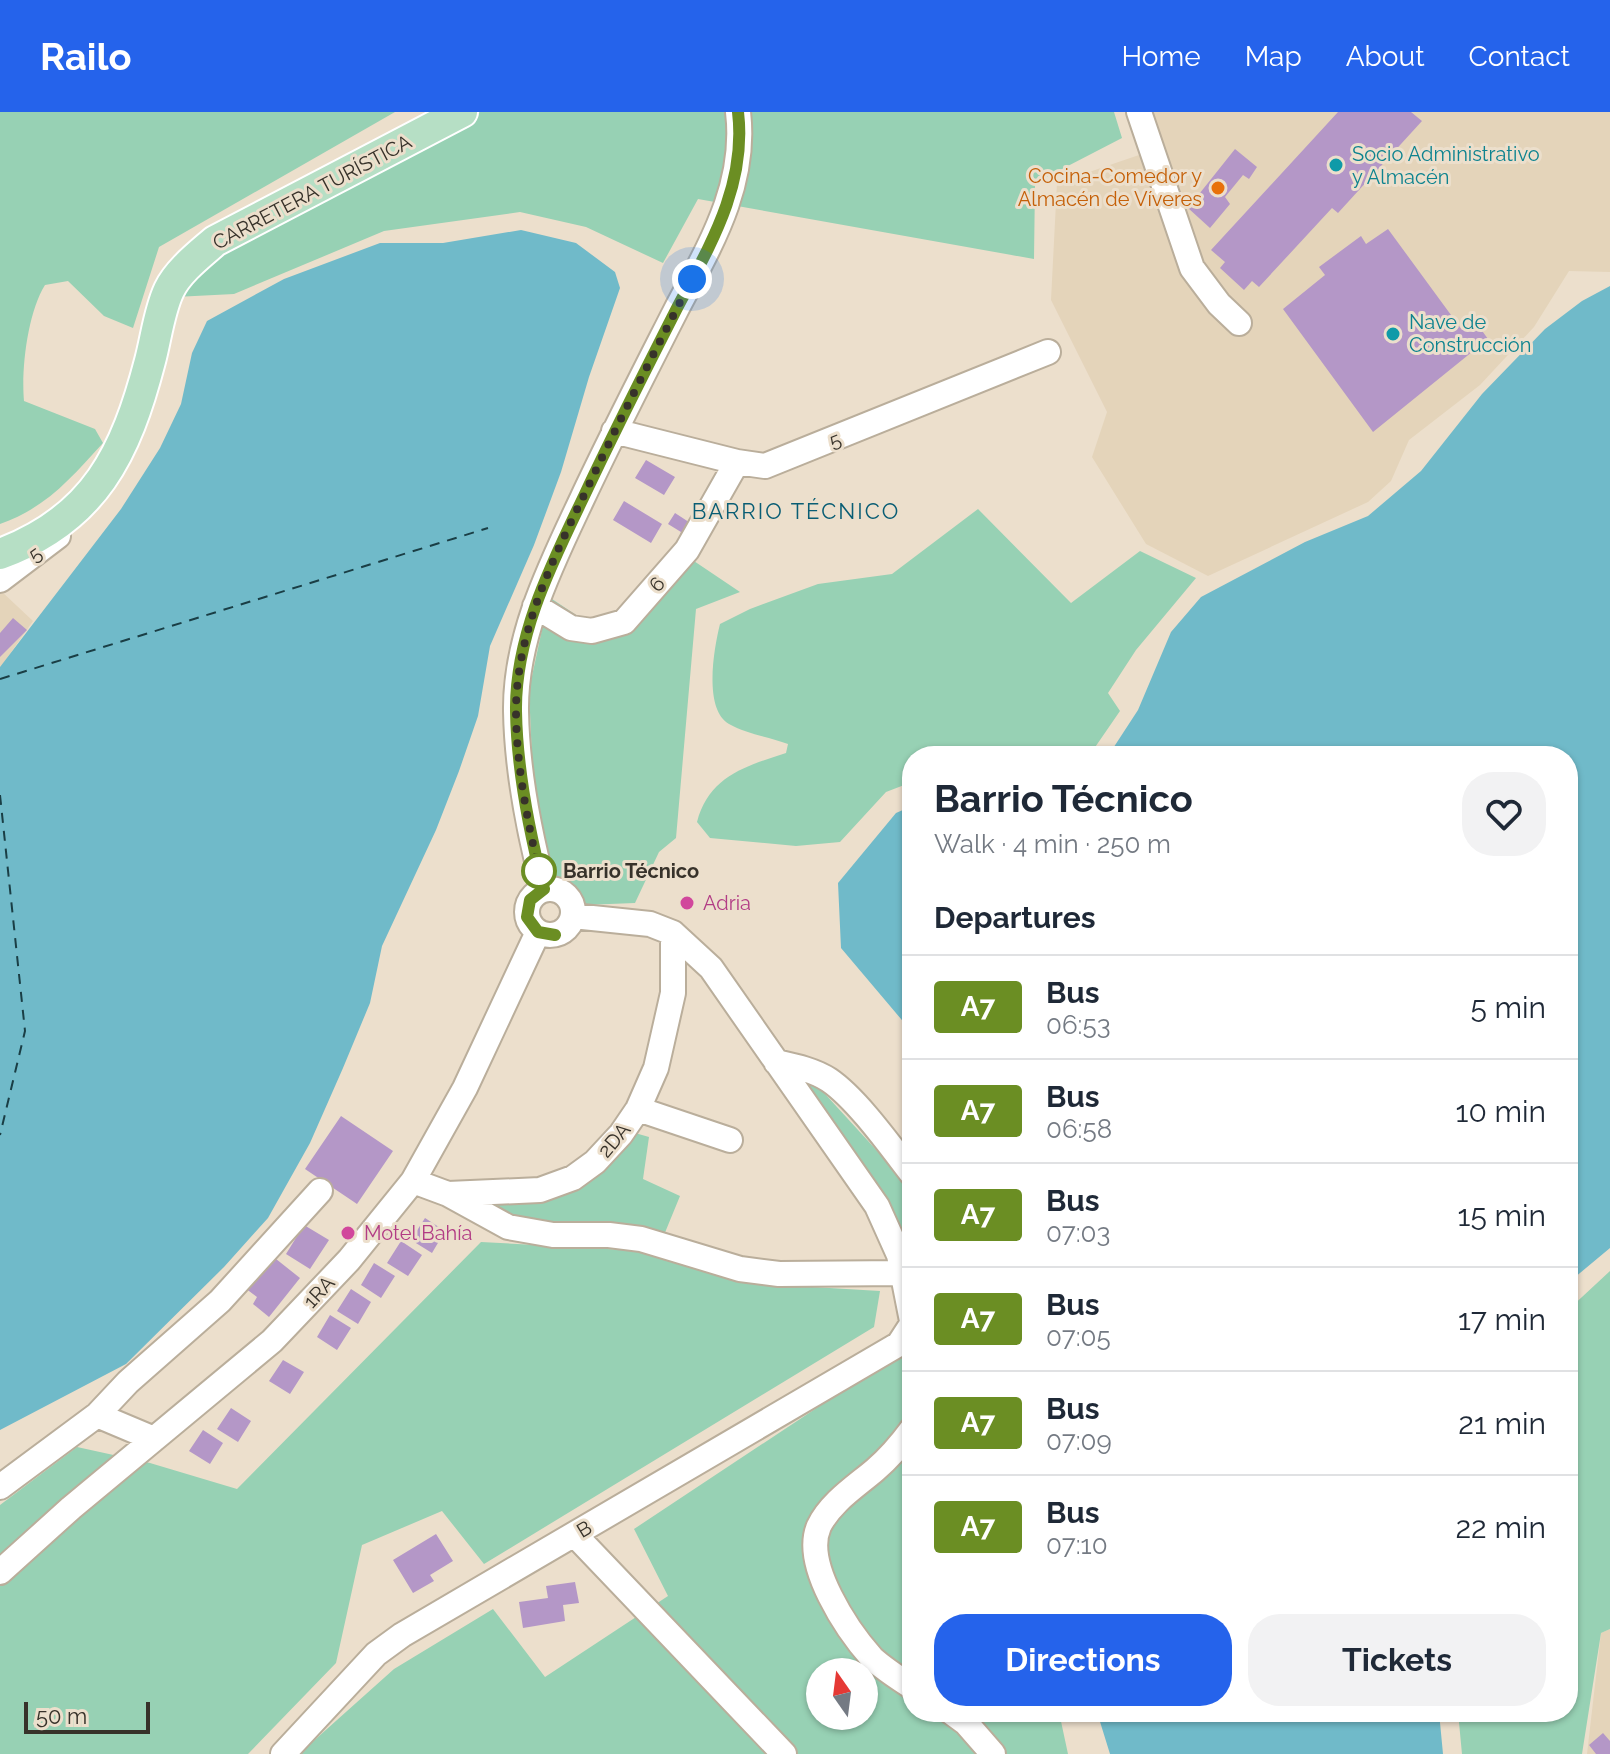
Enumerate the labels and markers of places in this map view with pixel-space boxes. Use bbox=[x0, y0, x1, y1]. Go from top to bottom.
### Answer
place label: Socio Administrativo y Almacén bbox=[1352, 142, 1540, 189]
marker: Socio Administrativo y Almacén bbox=[1327, 156, 1345, 174]
place label: Cocina-Comedor y Almacén de Víveres bbox=[1018, 164, 1202, 211]
marker: Cocina-Comedor y Almacén de Víveres bbox=[1209, 179, 1227, 197]
place label: Nave de Construcción bbox=[1409, 310, 1531, 357]
marker: Nave de Construcción bbox=[1384, 325, 1402, 343]
marker: Barrio Técnico bbox=[522, 854, 556, 888]
place label: Barrio Técnico bbox=[563, 859, 699, 883]
place label: Adria bbox=[703, 891, 751, 915]
marker: Adria bbox=[678, 894, 696, 912]
place label: Motel Bahía bbox=[364, 1221, 472, 1245]
marker: Motel Bahía bbox=[339, 1224, 357, 1242]

